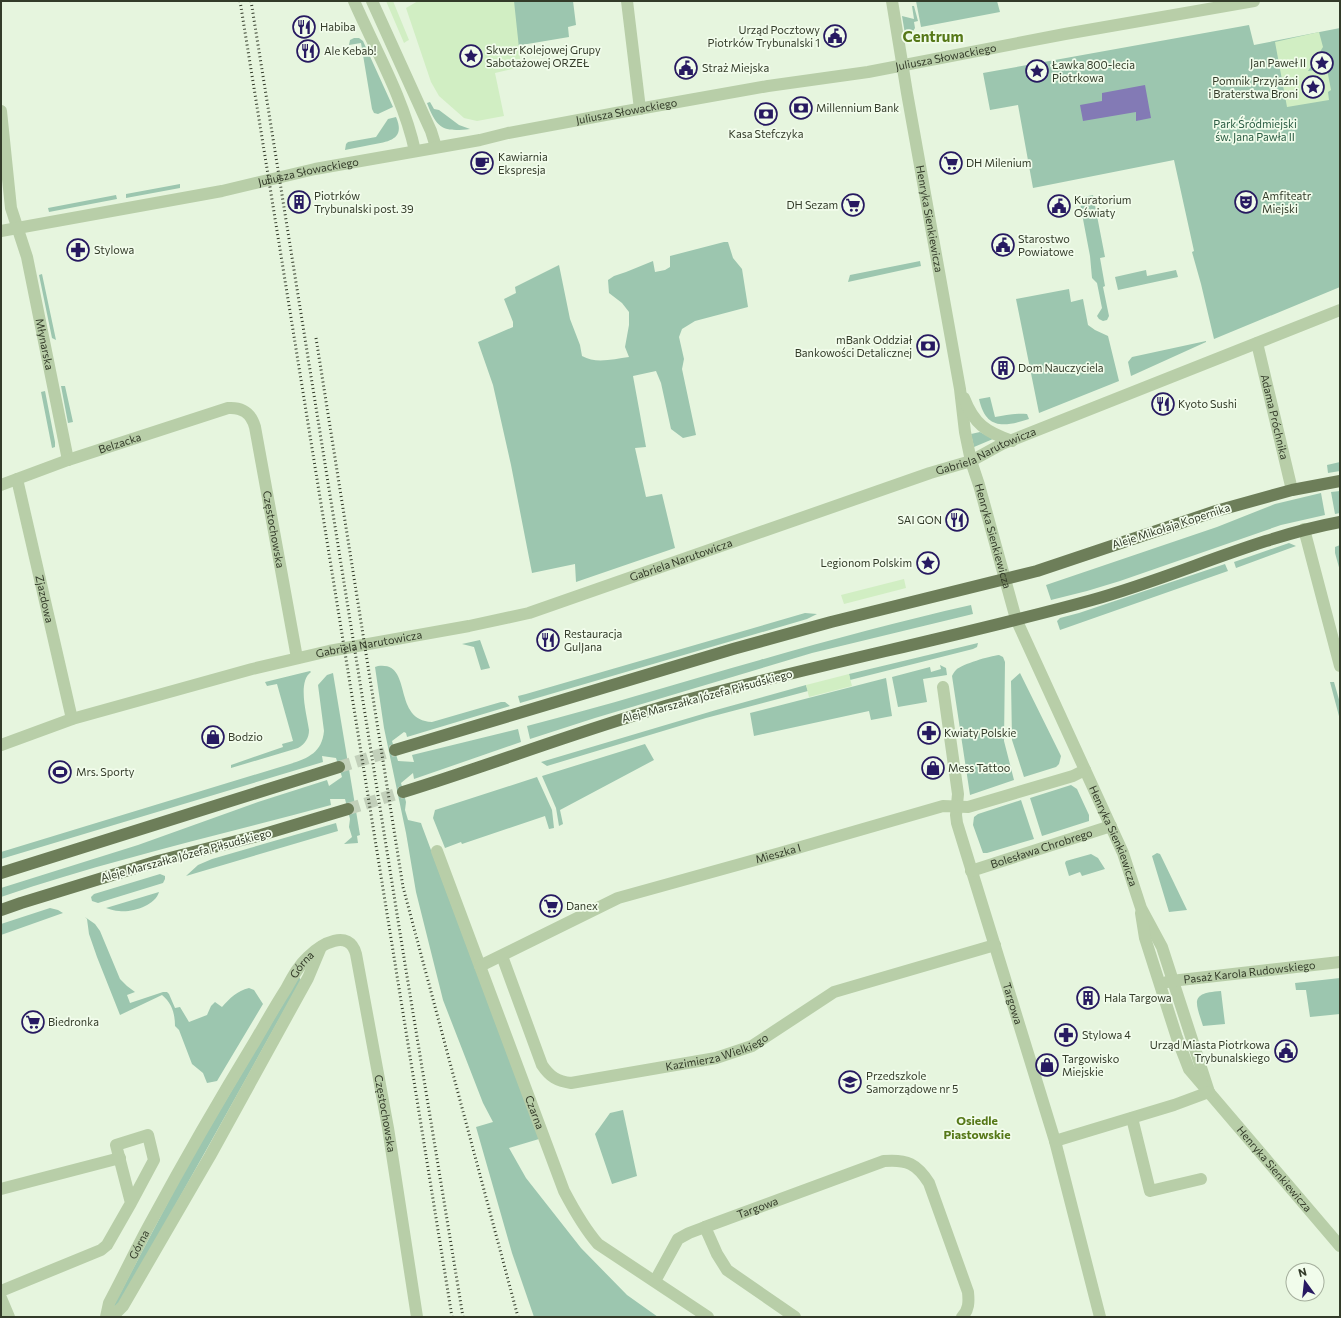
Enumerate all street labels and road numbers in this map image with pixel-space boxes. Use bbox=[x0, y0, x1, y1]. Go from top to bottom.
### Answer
street label: Juliusza Słowackiego bbox=[894, 40, 998, 74]
street label: Juliusza Słowackiego bbox=[575, 95, 678, 127]
street label: Juliusza Słowackiego bbox=[256, 154, 360, 189]
street label: Henryka Sienkiewicza bbox=[914, 164, 946, 273]
street label: Młynarska bbox=[34, 317, 57, 371]
street label: Adama Próchnika bbox=[1259, 373, 1292, 461]
street label: Gabriela Narutowicza bbox=[934, 424, 1038, 477]
street label: Belzacka bbox=[97, 430, 143, 456]
street label: Henryka Sienkiewicza bbox=[973, 482, 1014, 590]
street label: Częstochowska bbox=[261, 489, 288, 569]
street label: Aleje Mikołaja Kopernika bbox=[1110, 500, 1232, 551]
street label: Gabriela Narutowicza bbox=[628, 536, 734, 583]
street label: Zjazdowa bbox=[33, 574, 57, 624]
street label: Gabriela Narutowicza bbox=[314, 628, 423, 660]
street label: Aleje Marszałka Józefa Piłsudskiego bbox=[620, 666, 794, 726]
street label: Henryka Sienkiewicza bbox=[1087, 783, 1140, 888]
street label: Aleje Marszałka Józefa Piłsudskiego bbox=[99, 825, 273, 885]
street label: Bolesława Chrobrego bbox=[989, 825, 1094, 870]
street label: Mieszka I bbox=[754, 840, 802, 866]
street label: Górna bbox=[287, 948, 316, 980]
street label: Pasaż Karola Rudowskiego bbox=[1183, 958, 1316, 986]
street label: Targowa bbox=[1001, 981, 1026, 1026]
street label: Kazimierza Wielkiego bbox=[664, 1030, 771, 1073]
street label: Częstochowska bbox=[372, 1074, 399, 1153]
street label: Czarna bbox=[523, 1093, 547, 1131]
street label: Henryka Sienkiewicza bbox=[1235, 1123, 1315, 1214]
street label: Targowa bbox=[735, 1194, 780, 1221]
street label: Górna bbox=[126, 1227, 151, 1261]

